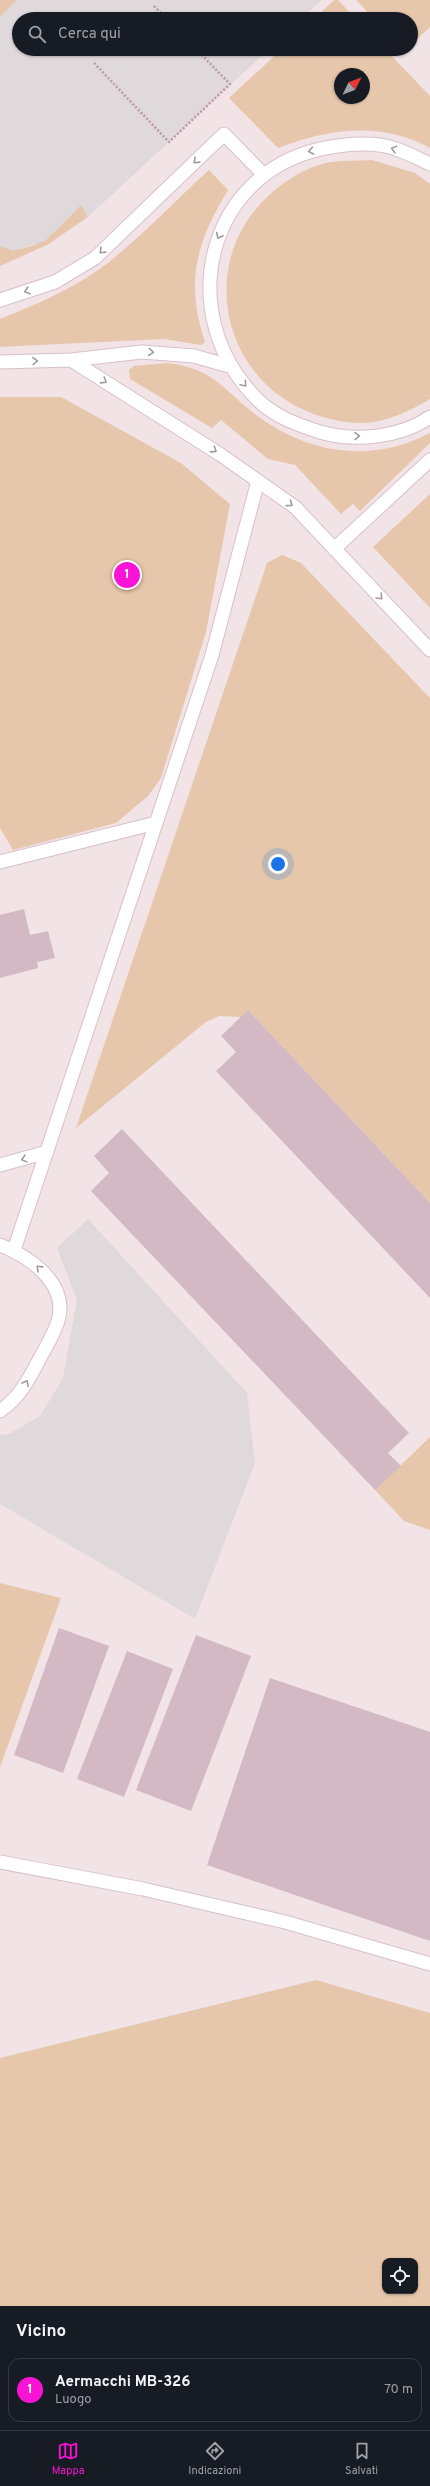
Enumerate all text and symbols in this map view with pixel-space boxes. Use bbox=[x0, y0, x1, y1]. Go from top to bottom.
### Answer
search box bbox=[12, 12, 418, 56]
icon: search bbox=[26, 23, 48, 45]
text: Cerca qui bbox=[58, 25, 121, 44]
north arrow bbox=[334, 68, 370, 104]
one-way arrow bbox=[308, 146, 314, 154]
one-way arrow bbox=[391, 146, 397, 154]
one-way arrow bbox=[193, 156, 201, 164]
one-way arrow bbox=[216, 232, 224, 239]
one-way arrow bbox=[99, 246, 107, 254]
one-way arrow bbox=[24, 286, 31, 295]
one-way arrow bbox=[148, 348, 154, 357]
one-way arrow bbox=[32, 357, 38, 365]
one-way arrow bbox=[100, 376, 107, 383]
one-way arrow bbox=[239, 379, 246, 387]
one-way arrow bbox=[354, 432, 360, 440]
one-way arrow bbox=[210, 445, 217, 453]
one-way arrow bbox=[285, 499, 292, 506]
pin: 1 bbox=[114, 560, 140, 590]
one-way arrow bbox=[375, 592, 383, 600]
your location bbox=[268, 854, 288, 874]
one-way arrow bbox=[20, 1154, 27, 1163]
one-way arrow bbox=[36, 1265, 44, 1273]
one-way arrow bbox=[22, 1380, 29, 1387]
map controls bbox=[382, 2258, 418, 2294]
button: locate bbox=[382, 2258, 418, 2294]
text: Vicino bbox=[16, 2321, 66, 2343]
text: Aermacchi MB-326 bbox=[55, 2373, 190, 2392]
text: 1 bbox=[27, 2382, 33, 2398]
text: 70 m bbox=[384, 2382, 413, 2398]
text: Luogo bbox=[55, 2392, 92, 2408]
tab: Mappa bbox=[52, 2440, 85, 2478]
tab: Indicazioni bbox=[188, 2440, 241, 2478]
tab: Salvati bbox=[345, 2440, 378, 2478]

